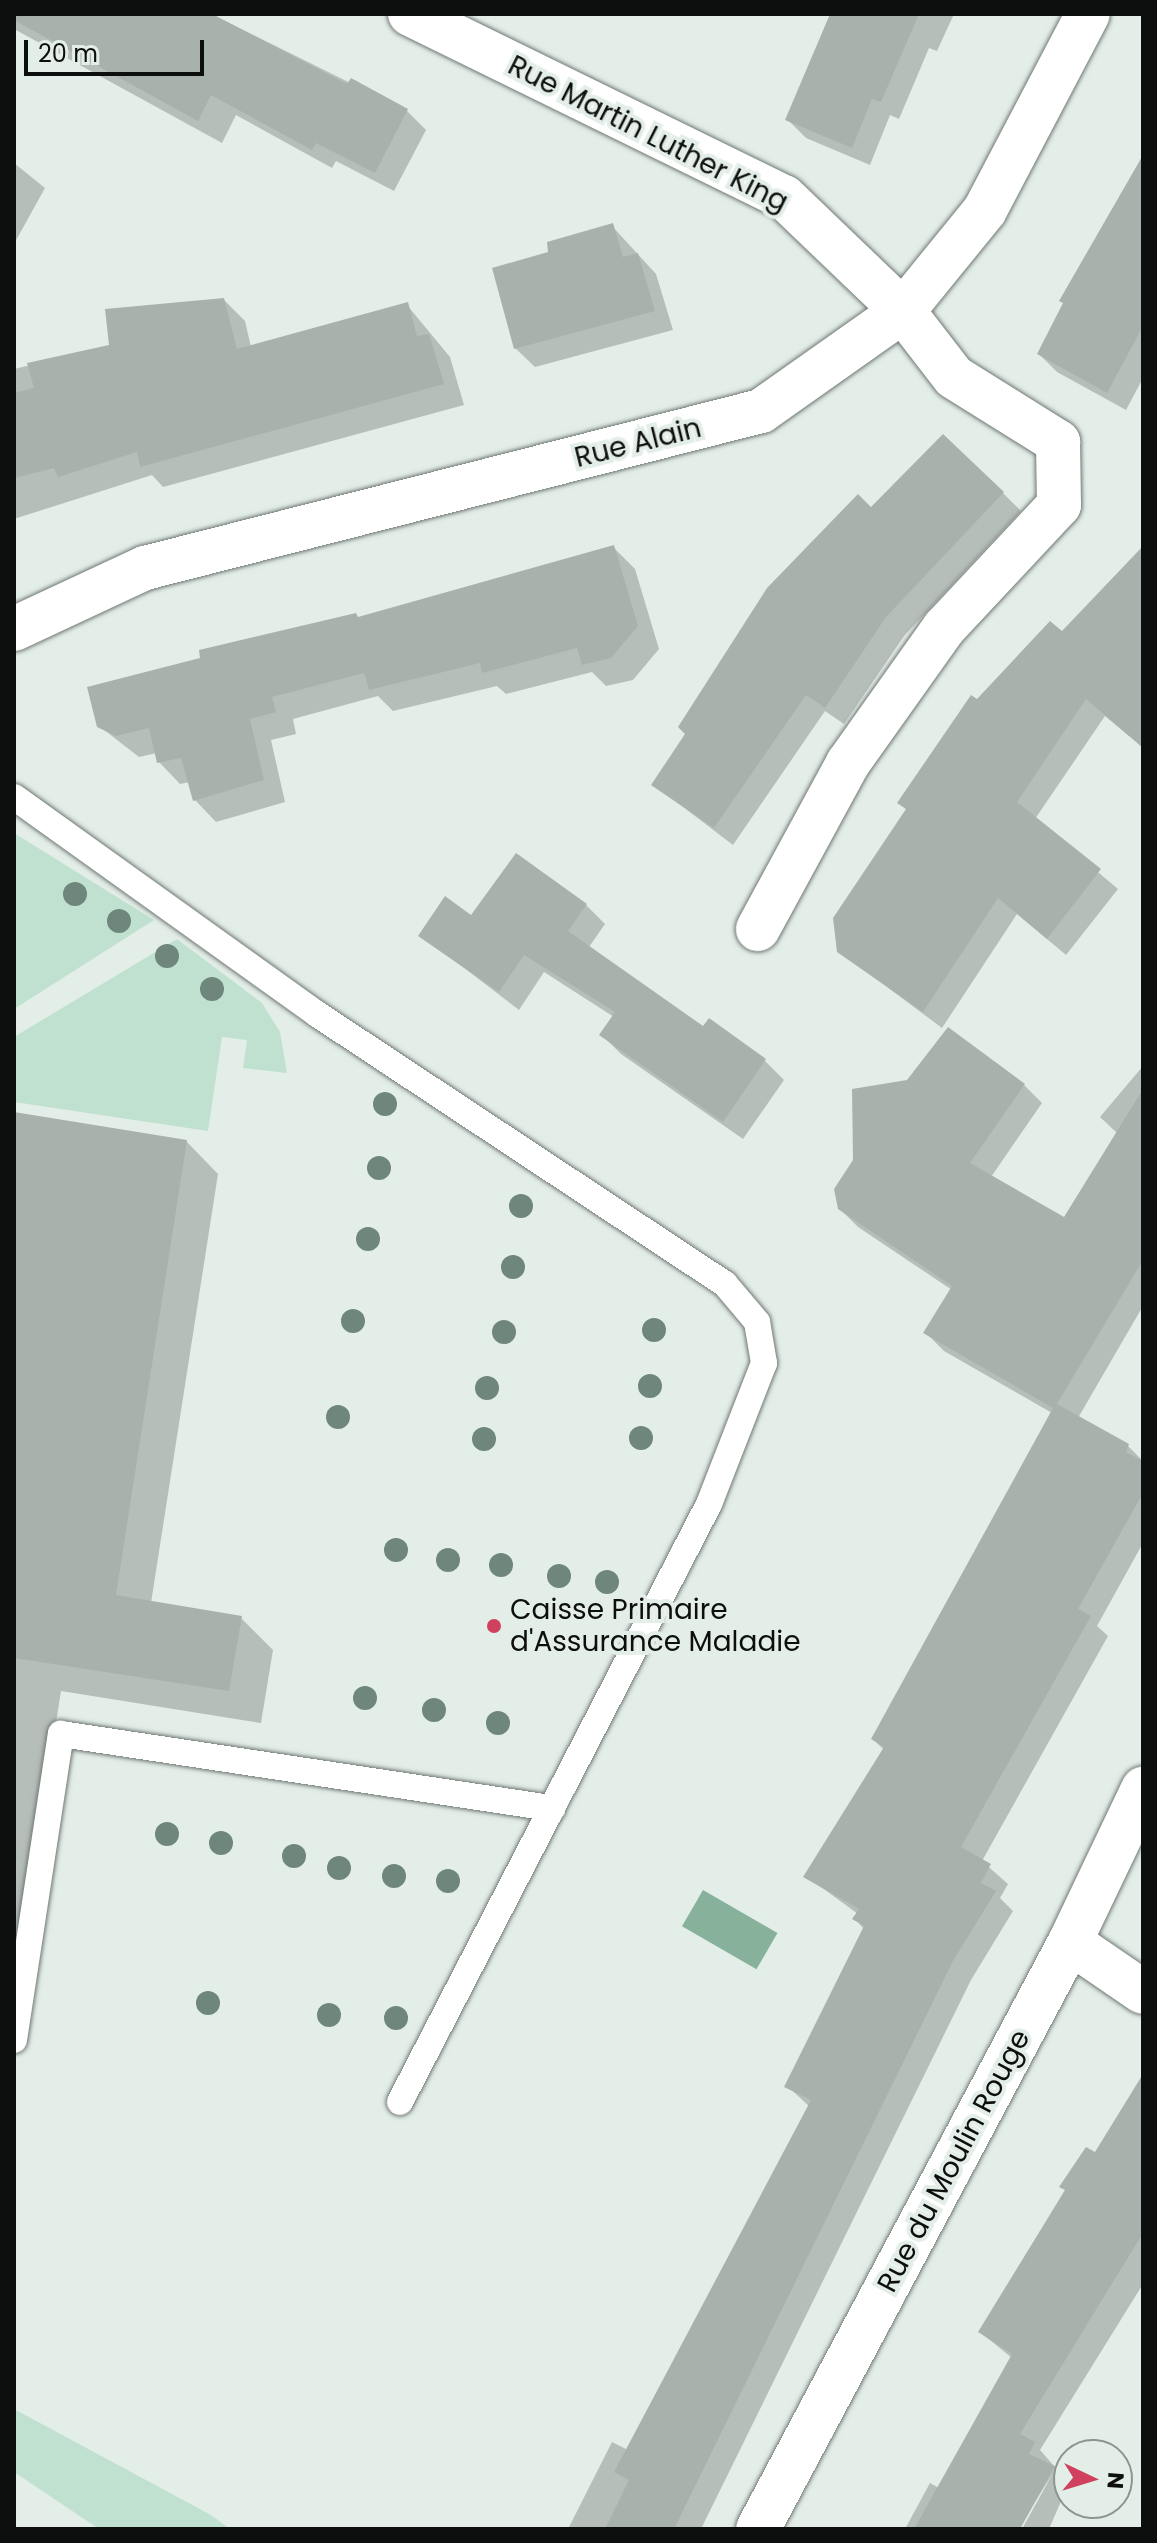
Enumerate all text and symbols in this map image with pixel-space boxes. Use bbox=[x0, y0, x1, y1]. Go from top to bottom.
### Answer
scale bar bbox=[28, 24, 208, 74]
text: 20 m bbox=[38, 37, 98, 70]
street label: Rue Martin Luther King bbox=[502, 49, 794, 219]
street label: Rue Alain bbox=[571, 411, 705, 475]
place label: Caisse Primaire d'Assurance Maladie bbox=[510, 1593, 801, 1659]
marker: Caisse Primaire d'Assurance Maladie bbox=[485, 1617, 503, 1635]
street label: Rue du Moulin Rouge bbox=[871, 2024, 1037, 2298]
north arrow bbox=[1053, 2439, 1133, 2519]
text: N bbox=[1099, 2471, 1131, 2490]

